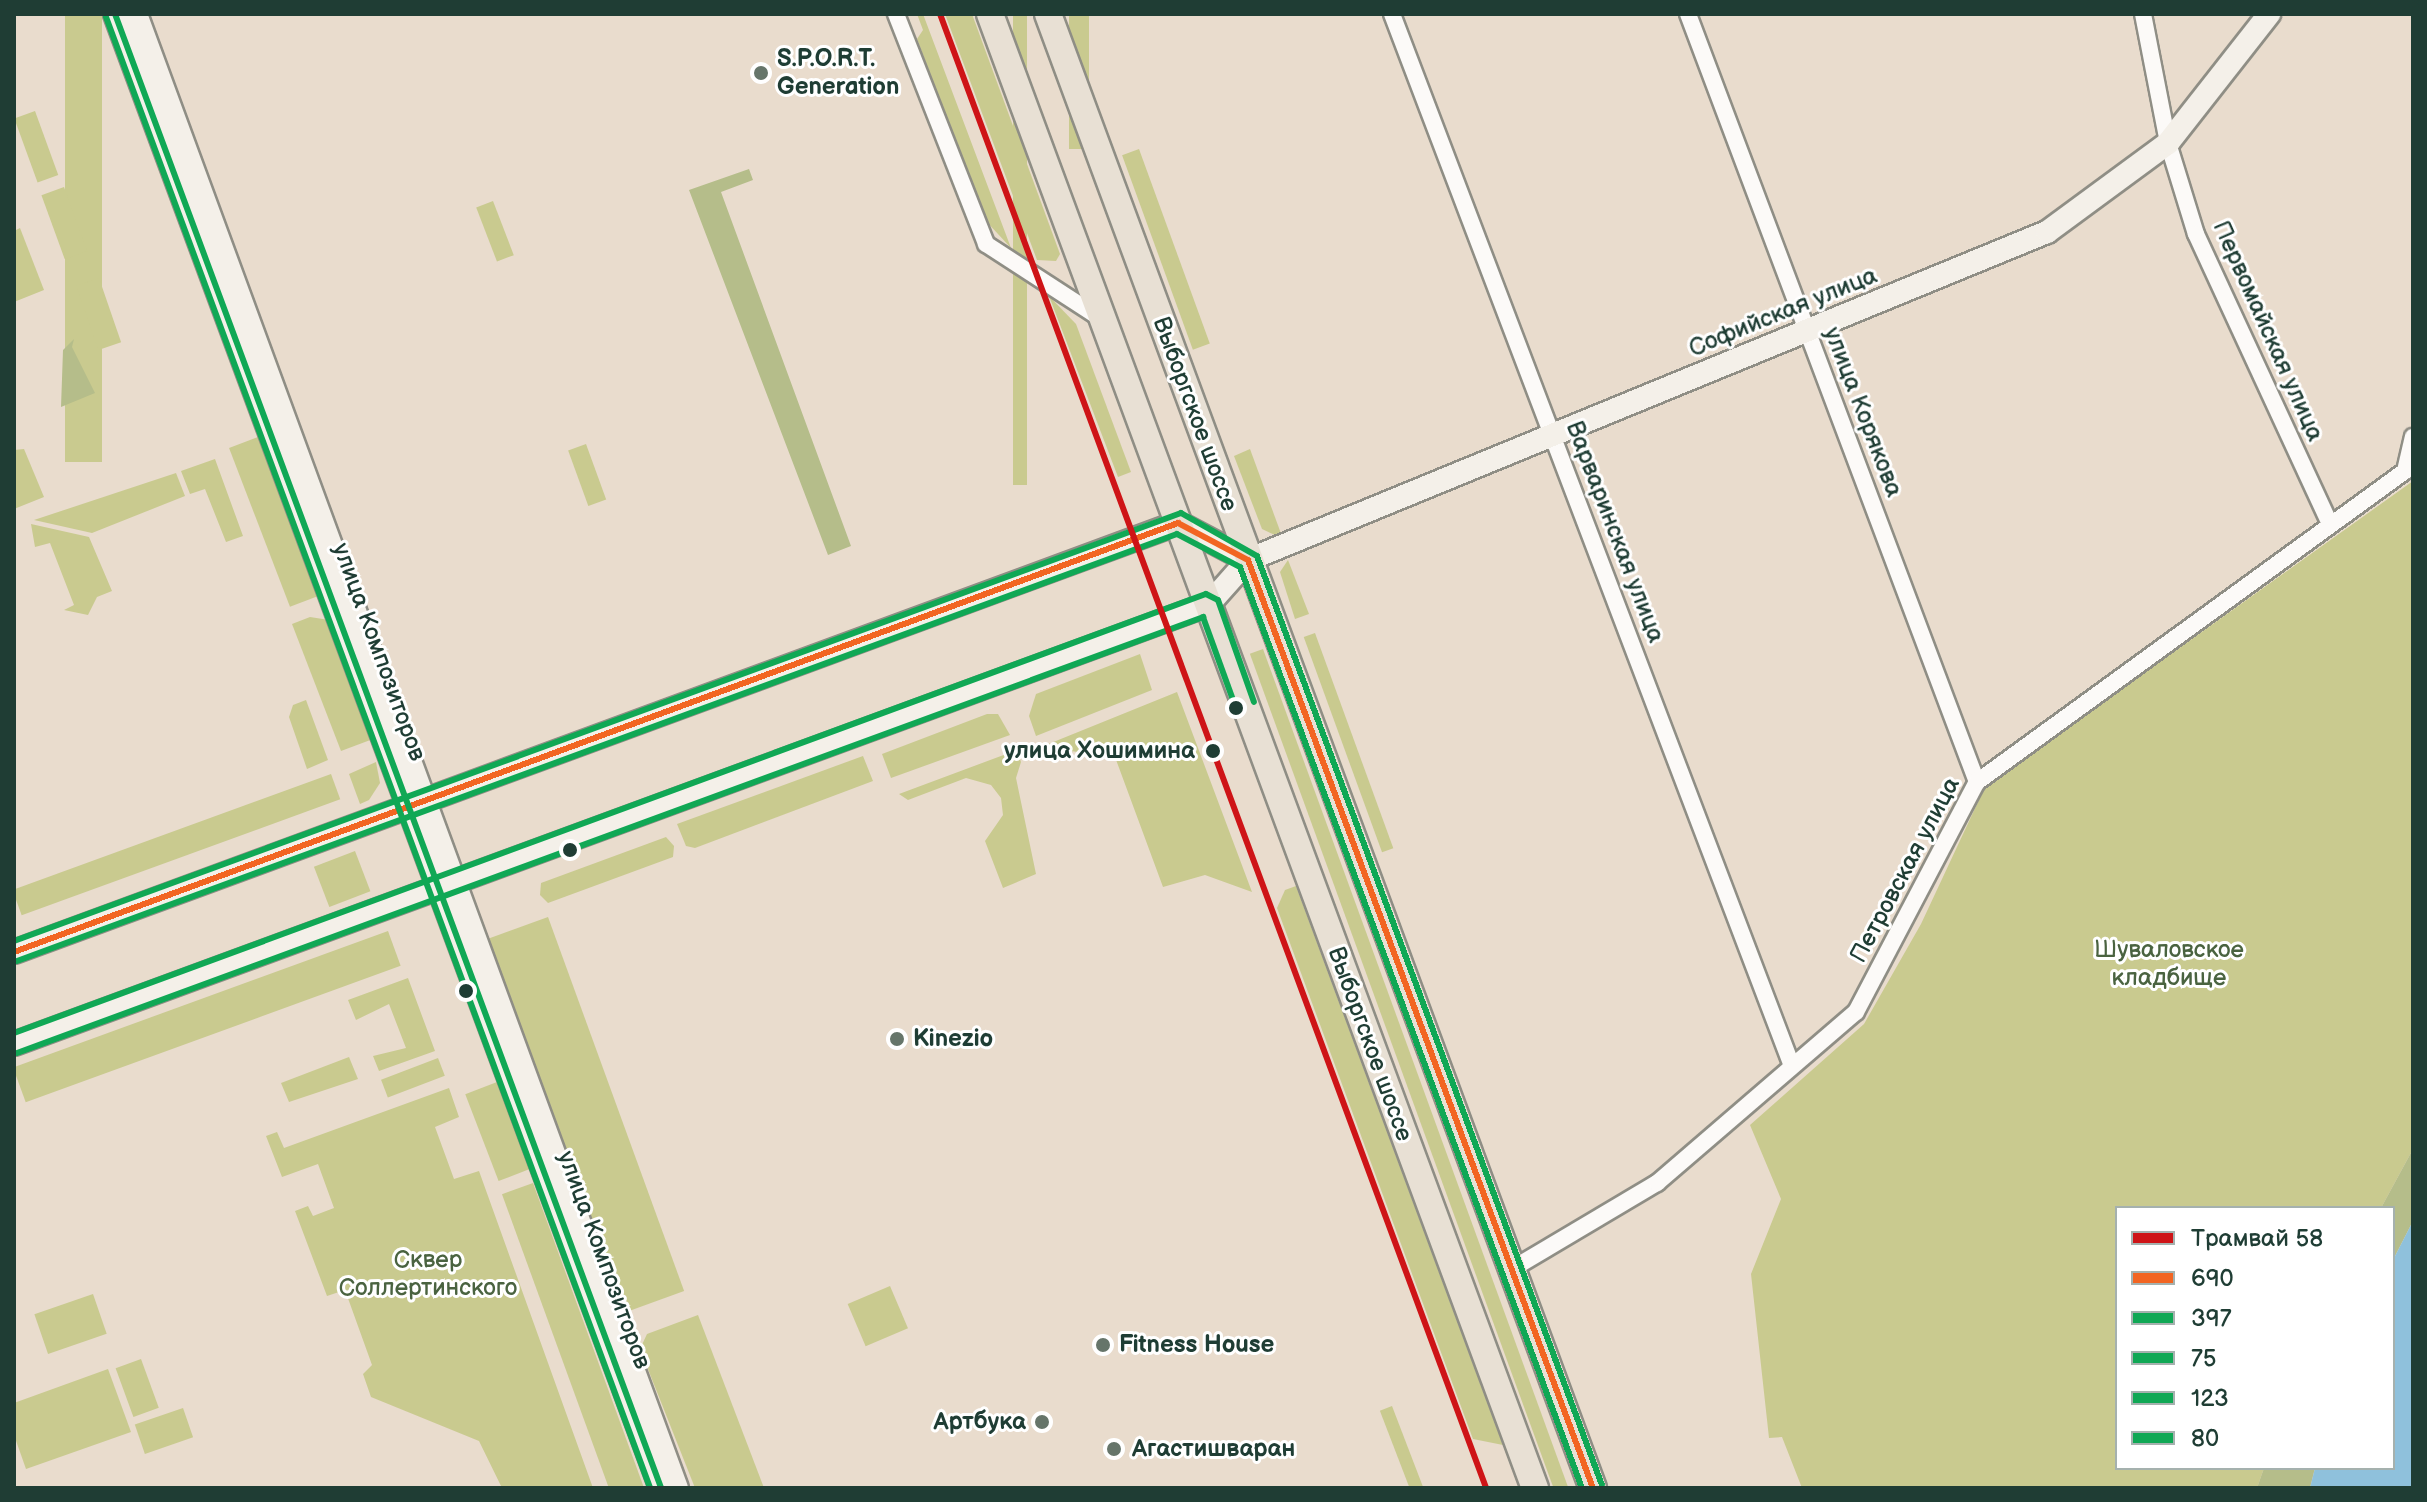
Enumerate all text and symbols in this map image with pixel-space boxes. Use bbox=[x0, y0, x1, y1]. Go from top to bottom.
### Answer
place label: S.P.O.R.T. Generation bbox=[777, 45, 899, 101]
marker: S.P.O.R.T. Generation bbox=[752, 64, 770, 82]
street label: Первомайская улица bbox=[2206, 216, 2330, 446]
street label: Софийская улица bbox=[1685, 261, 1881, 363]
street label: Выборгское шоссе bbox=[1146, 313, 1244, 515]
street label: улица Корякова bbox=[1817, 323, 1909, 501]
street label: Варваринская улица bbox=[1559, 417, 1671, 647]
street label: улица Композиторов bbox=[326, 539, 432, 765]
unlabelled marker bbox=[1228, 700, 1244, 716]
place label: улица Хошимина bbox=[1004, 737, 1195, 765]
marker: улица Хошимина bbox=[1202, 740, 1224, 762]
street label: Петровская улица bbox=[1844, 772, 1966, 968]
unlabelled marker bbox=[562, 842, 578, 858]
park label: Шуваловское кладбище bbox=[2094, 936, 2244, 992]
street label: Выборгское шоссе bbox=[1321, 943, 1419, 1145]
unlabelled marker bbox=[458, 983, 474, 999]
place label: Kinezio bbox=[913, 1025, 993, 1053]
marker: Kinezio bbox=[888, 1030, 906, 1048]
street label: улица Композиторов bbox=[551, 1147, 657, 1373]
legend bbox=[2115, 1206, 2395, 1470]
text: Трамвай 58 bbox=[2191, 1224, 2323, 1253]
park label: Сквер Соллертинского bbox=[339, 1246, 517, 1302]
text: 690 bbox=[2191, 1264, 2234, 1293]
text: 397 bbox=[2191, 1304, 2231, 1333]
place label: Fitness House bbox=[1119, 1331, 1274, 1359]
marker: Fitness House bbox=[1094, 1336, 1112, 1354]
text: 75 bbox=[2191, 1344, 2217, 1373]
text: 123 bbox=[2191, 1384, 2229, 1413]
place label: Артбука bbox=[933, 1408, 1026, 1436]
marker: Артбука bbox=[1033, 1413, 1051, 1431]
text: 80 bbox=[2191, 1424, 2219, 1453]
place label: Агастишваран bbox=[1132, 1435, 1295, 1463]
marker: Агастишваран bbox=[1103, 1438, 1125, 1460]

